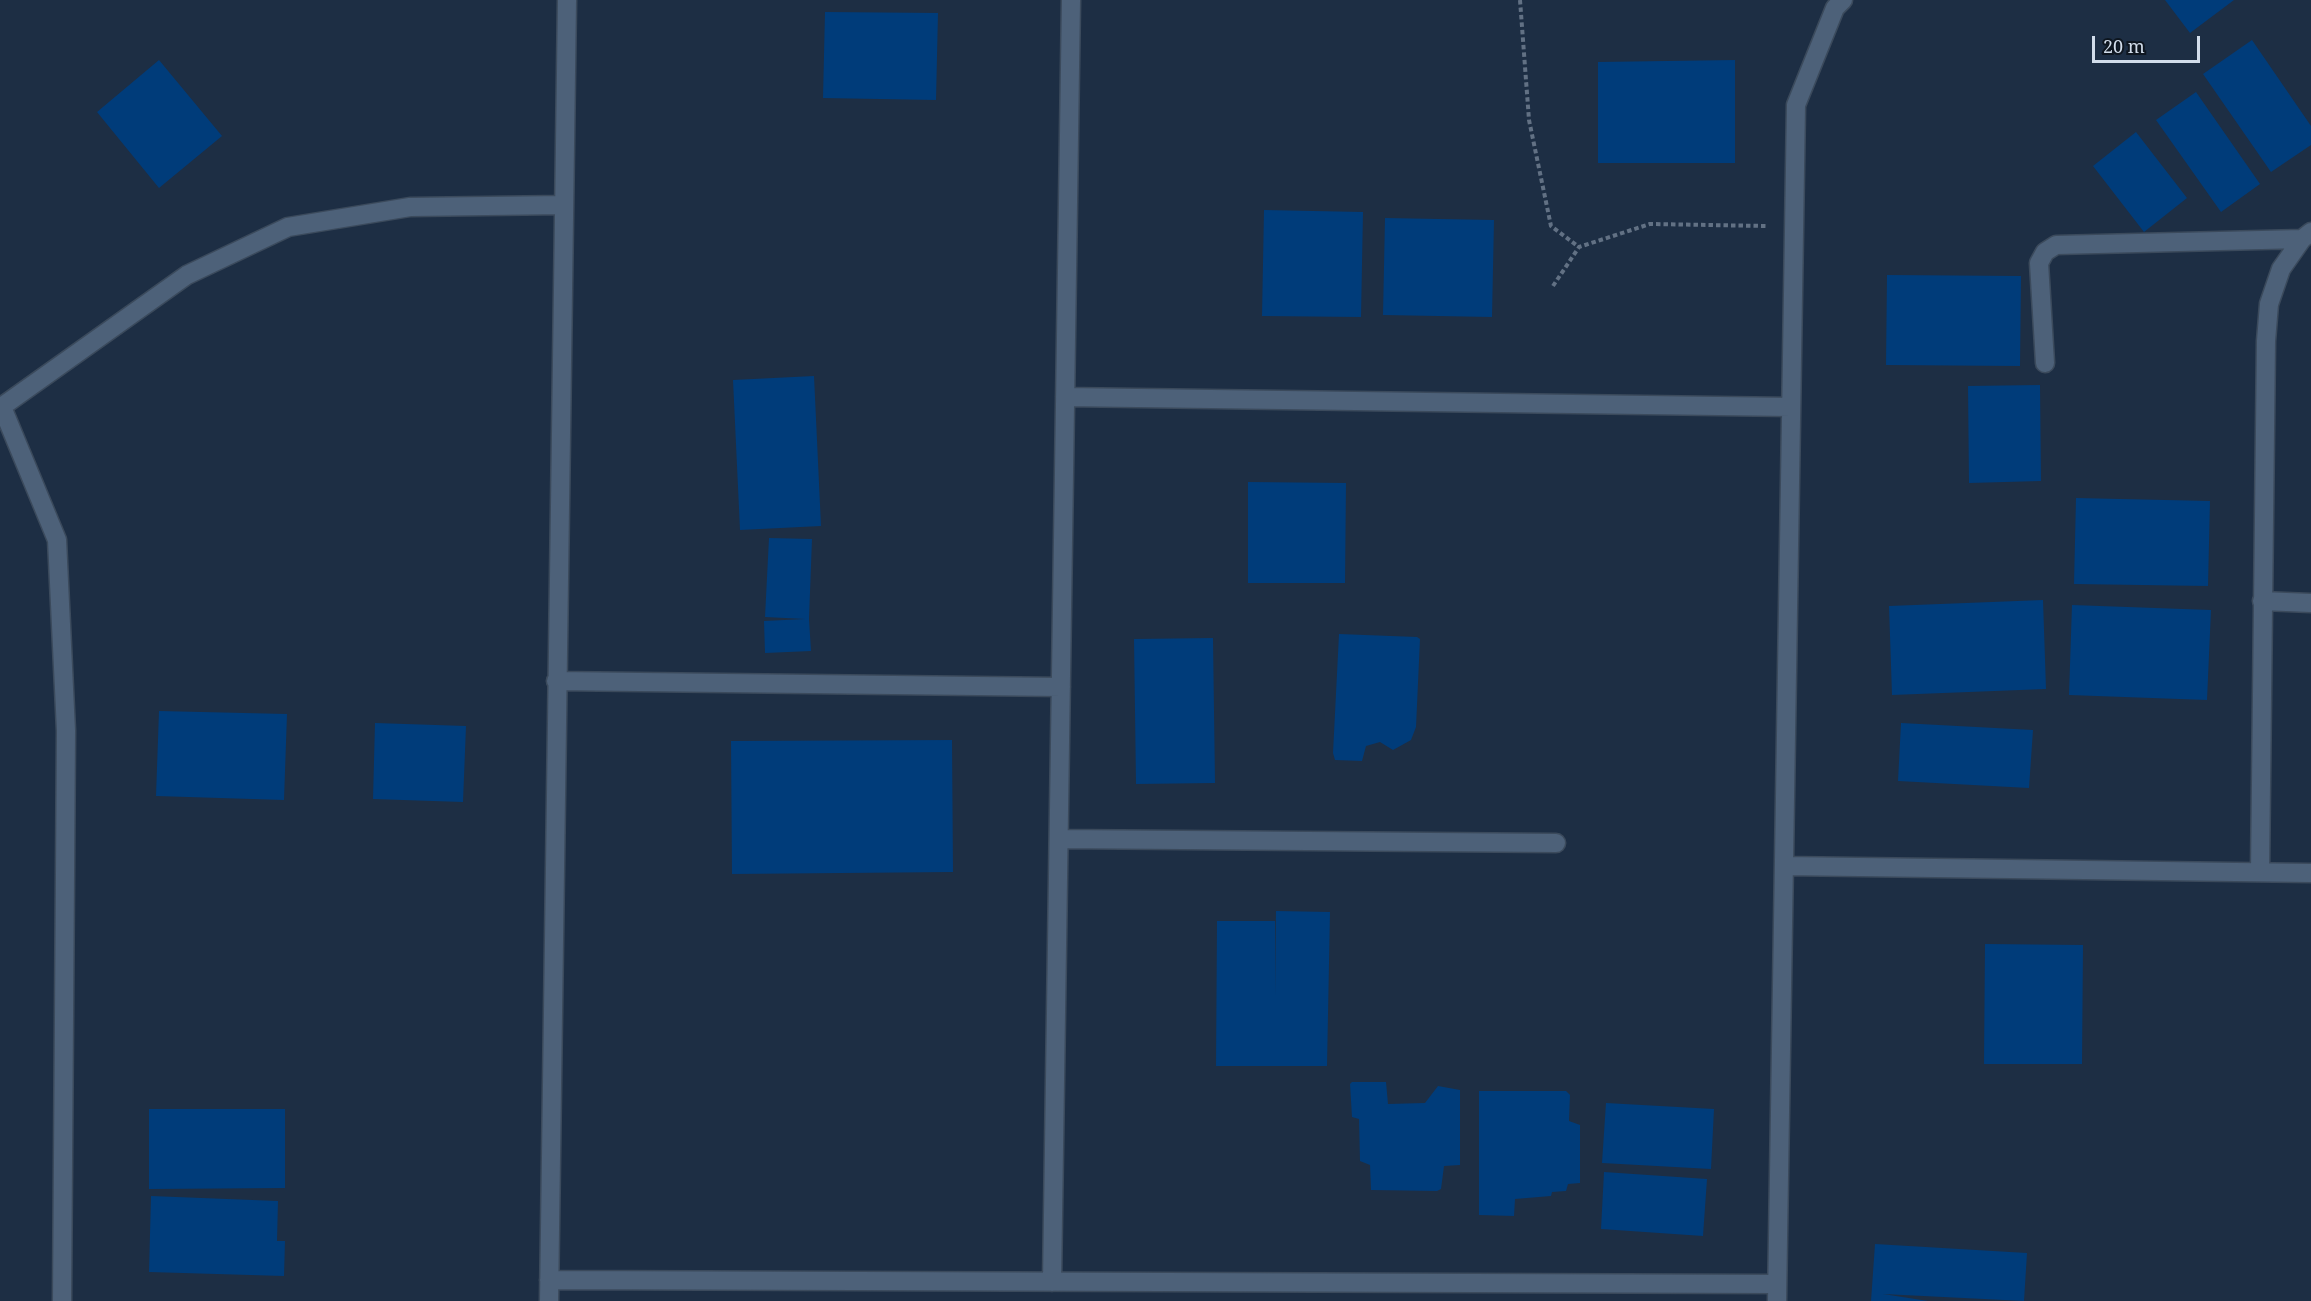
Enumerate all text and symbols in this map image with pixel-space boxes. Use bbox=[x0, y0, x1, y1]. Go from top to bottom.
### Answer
scale bar bbox=[2095, 24, 2203, 62]
text: 20 m bbox=[2103, 34, 2145, 58]

